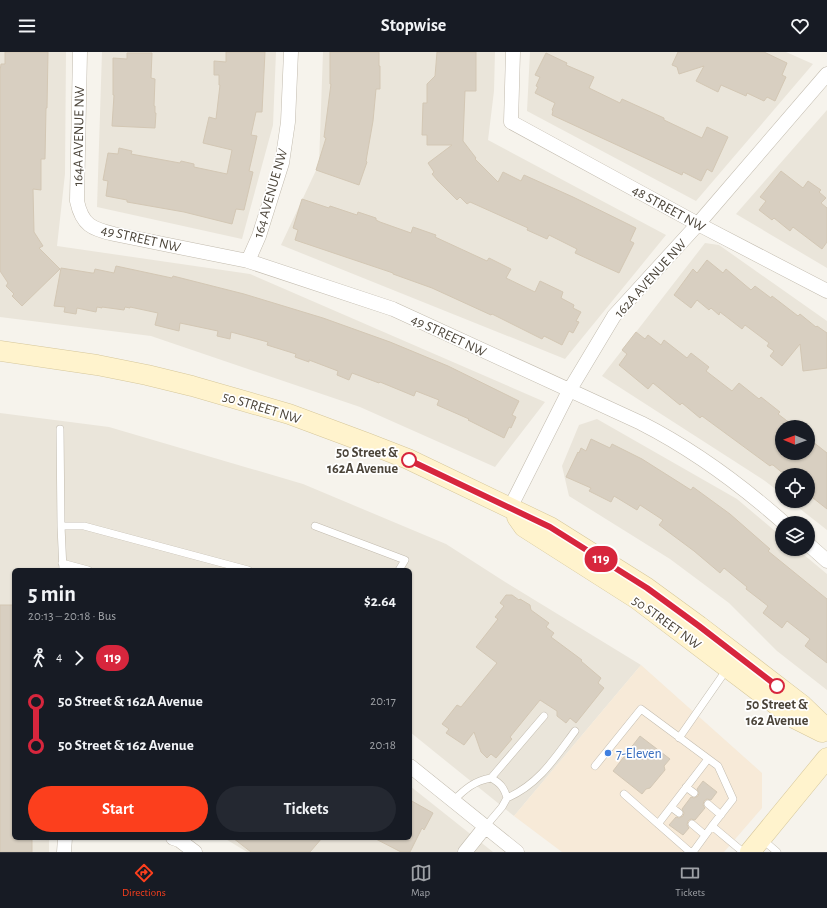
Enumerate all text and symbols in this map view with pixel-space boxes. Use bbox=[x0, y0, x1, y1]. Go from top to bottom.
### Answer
icon: menu bbox=[16, 15, 38, 37]
icon: heart bbox=[789, 15, 811, 37]
text: Stopwise bbox=[381, 17, 446, 35]
street label: 164A AVENUE NW bbox=[71, 85, 87, 186]
street label: 164 AVENUE NW bbox=[252, 147, 291, 239]
street label: 48 STREET NW bbox=[630, 183, 708, 235]
street label: 49 STREET NW bbox=[100, 223, 182, 255]
street label: 162A AVENUE NW bbox=[612, 237, 690, 320]
street label: 49 STREET NW bbox=[409, 312, 489, 360]
street label: 50 STREET NW bbox=[221, 389, 303, 427]
north arrow bbox=[775, 420, 815, 460]
map controls bbox=[775, 420, 815, 556]
place label: 50 Street & 162A Avenue bbox=[327, 446, 398, 476]
marker: 50 Street & 162A Avenue bbox=[401, 452, 417, 468]
button: locate bbox=[775, 468, 815, 508]
button: layers bbox=[775, 516, 815, 556]
line badge: 119 bbox=[578, 546, 624, 572]
text: 119 bbox=[593, 552, 609, 566]
text: 5 min bbox=[28, 583, 76, 605]
street label: 50 STREET NW bbox=[630, 593, 704, 653]
text: $2.64 bbox=[364, 594, 396, 609]
text: 20:13 – 20:18 · Bus bbox=[28, 610, 116, 623]
icon: walk bbox=[28, 647, 50, 669]
icon: forward bbox=[68, 647, 90, 669]
text: 4 bbox=[56, 651, 62, 664]
text: 119 bbox=[104, 651, 121, 665]
marker: 50 Street & 162 Avenue bbox=[769, 678, 785, 694]
text: 50 Street & 162A Avenue bbox=[58, 694, 203, 709]
text: 20:17 bbox=[370, 695, 396, 708]
place label: 50 Street & 162 Avenue bbox=[746, 698, 809, 728]
text: 50 Street & 162 Avenue bbox=[58, 738, 194, 753]
text: 20:18 bbox=[370, 739, 396, 752]
place label: 7-Eleven bbox=[616, 747, 662, 761]
marker: 7-Eleven bbox=[603, 748, 613, 758]
button: Start bbox=[28, 786, 208, 832]
button: Tickets bbox=[216, 786, 396, 832]
tab: Directions bbox=[122, 862, 166, 899]
tab: Map bbox=[410, 862, 432, 899]
tab: Tickets bbox=[675, 862, 705, 899]

